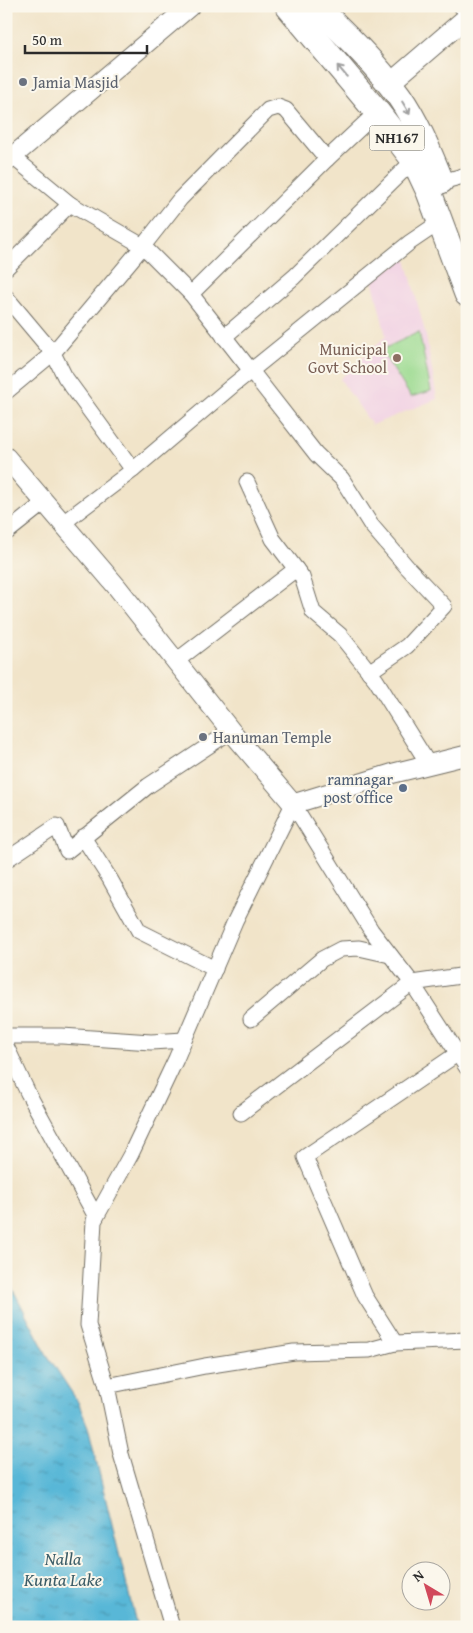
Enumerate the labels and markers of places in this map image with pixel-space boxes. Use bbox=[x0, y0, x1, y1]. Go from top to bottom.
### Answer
place label: Jamia Masjid bbox=[31, 70, 119, 94]
marker: Jamia Masjid bbox=[17, 76, 29, 88]
place label: Municipal Govt School bbox=[308, 337, 388, 379]
marker: Municipal Govt School bbox=[391, 352, 403, 364]
place label: Hanuman Temple bbox=[213, 725, 332, 749]
marker: Hanuman Temple bbox=[197, 731, 209, 743]
place label: ramnagar post office bbox=[323, 767, 393, 809]
marker: ramnagar post office bbox=[397, 782, 409, 794]

